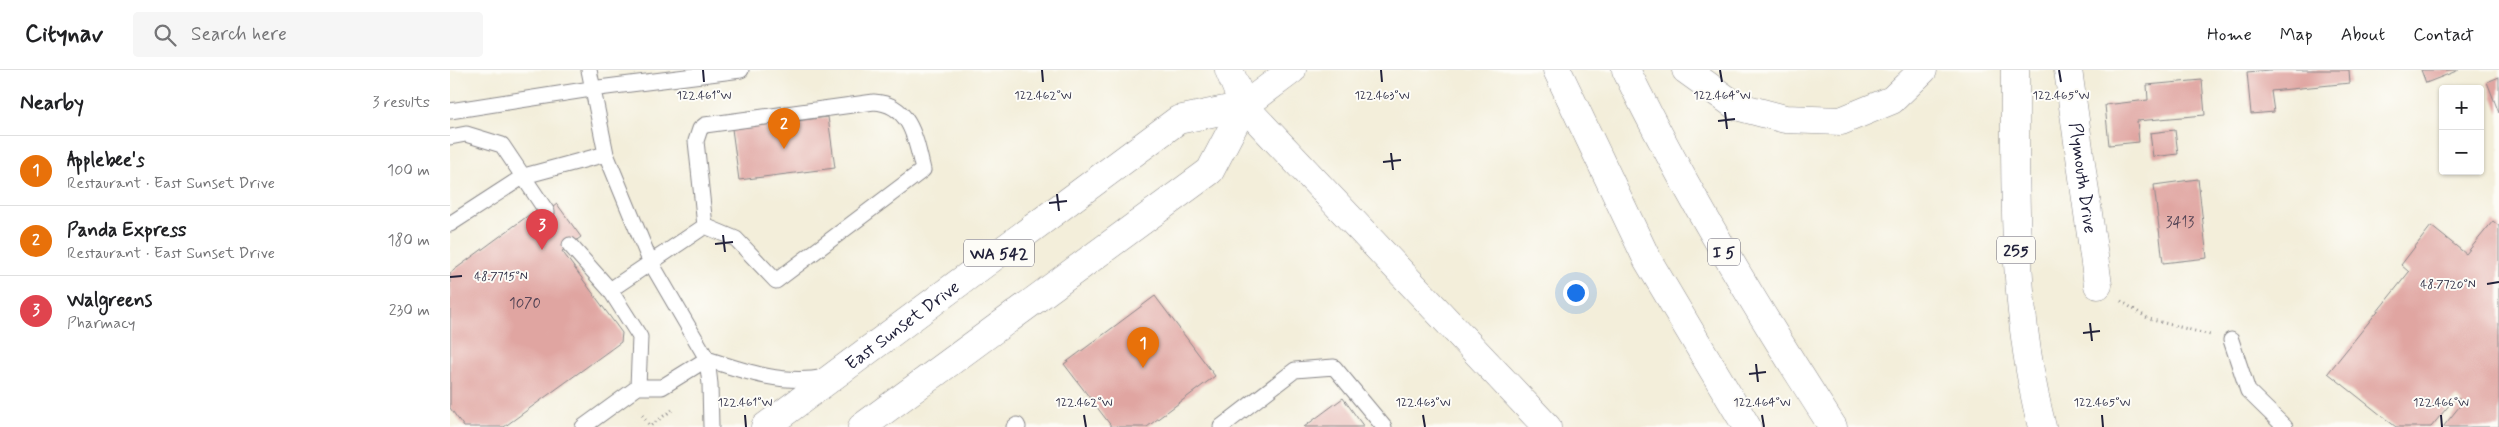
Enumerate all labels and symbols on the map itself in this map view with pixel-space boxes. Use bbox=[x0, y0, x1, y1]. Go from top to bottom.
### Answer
text: 122.461°W bbox=[677, 88, 732, 104]
text: 122.462°W bbox=[1014, 88, 1072, 104]
text: 122.463°W bbox=[1354, 88, 1410, 104]
text: 122.464°W bbox=[1693, 88, 1751, 104]
text: 122.465°W bbox=[2033, 88, 2090, 104]
pin: 2 bbox=[768, 108, 800, 149]
street label: Plymouth Drive bbox=[2062, 121, 2102, 235]
pin: 3 bbox=[526, 209, 558, 250]
house number: 3413 bbox=[2166, 213, 2194, 233]
road number: 255 bbox=[1997, 236, 2035, 264]
road number: I 5 bbox=[1708, 238, 1740, 266]
road number: WA 542 bbox=[964, 240, 1034, 267]
text: 48.7715°N bbox=[474, 269, 528, 285]
street label: East Sunset Drive bbox=[841, 275, 965, 376]
text: 48.7720°N bbox=[2420, 277, 2476, 293]
your location bbox=[1563, 280, 1589, 306]
house number: 1070 bbox=[509, 294, 541, 314]
pin: 1 bbox=[1127, 327, 1159, 368]
text: 122.461°W bbox=[718, 395, 773, 411]
text: 122.462°W bbox=[1055, 395, 1113, 411]
text: 122.463°W bbox=[1395, 395, 1451, 411]
text: 122.464°W bbox=[1733, 395, 1791, 411]
text: 122.465°W bbox=[2074, 395, 2131, 411]
text: 122.466°W bbox=[2413, 395, 2469, 411]

